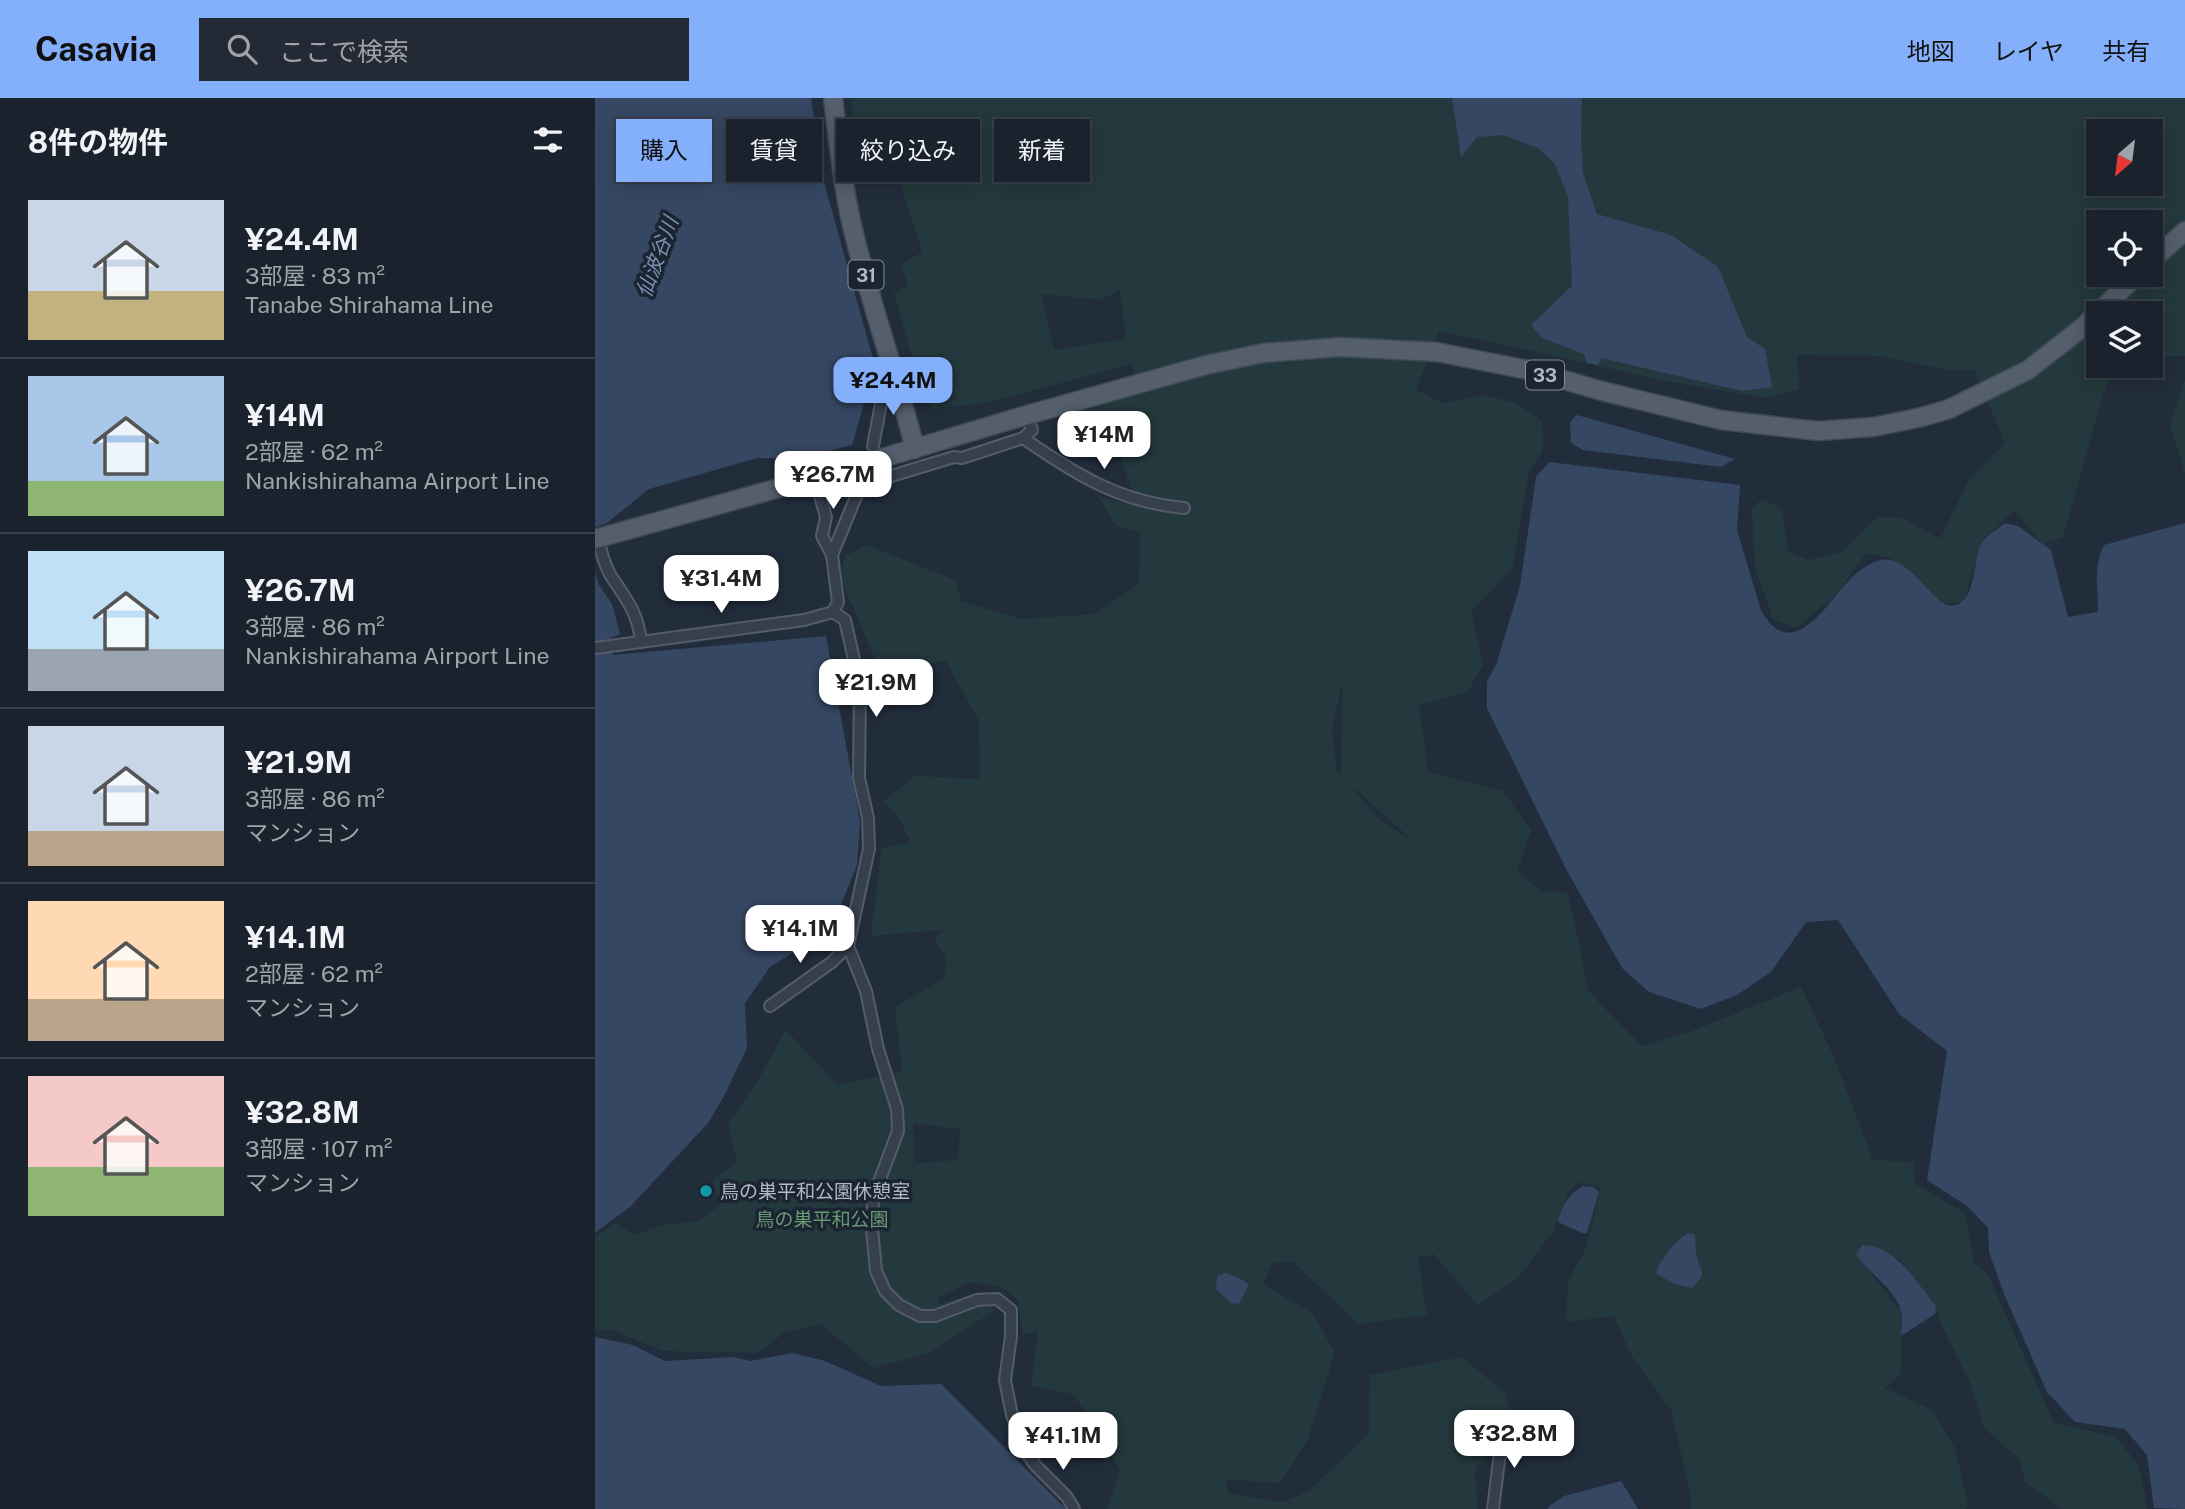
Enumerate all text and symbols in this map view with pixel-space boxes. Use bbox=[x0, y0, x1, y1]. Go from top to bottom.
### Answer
search box bbox=[199, 18, 689, 81]
text: Casavia bbox=[35, 30, 157, 68]
icon: search bbox=[223, 30, 261, 68]
text: ここで検索 bbox=[279, 36, 409, 67]
text: 地図 bbox=[1907, 37, 1955, 65]
text: レイヤ bbox=[1993, 37, 2064, 65]
text: 共有 bbox=[2102, 37, 2150, 65]
chip: 購入 bbox=[616, 119, 712, 182]
chip: 賃貸 bbox=[726, 119, 822, 182]
chip: 絞り込み bbox=[836, 119, 980, 182]
chip: 新着 bbox=[994, 119, 1090, 182]
north arrow bbox=[2086, 119, 2163, 196]
map controls bbox=[2086, 119, 2163, 378]
icon: filters bbox=[529, 121, 567, 159]
text: 8件の物件 bbox=[28, 124, 168, 160]
button: locate bbox=[2086, 210, 2163, 287]
water label: 仙波谷川 bbox=[631, 211, 684, 301]
text: ¥24.4M bbox=[245, 221, 359, 257]
icon: home bbox=[84, 228, 168, 312]
road number: 31 bbox=[849, 260, 883, 290]
text: 3部屋 · 83 m² bbox=[245, 262, 385, 289]
text: Tanabe Shirahama Line bbox=[245, 291, 493, 318]
button: layers bbox=[2086, 301, 2163, 378]
pin: ¥24.4M bbox=[836, 358, 950, 417]
road number: 33 bbox=[1526, 360, 1564, 390]
text: ¥24.4M bbox=[849, 366, 937, 393]
text: ¥14M bbox=[245, 397, 325, 433]
icon: home bbox=[84, 404, 168, 488]
pin: ¥14M bbox=[1063, 412, 1145, 471]
text: ¥14M bbox=[1073, 420, 1135, 447]
text: 2部屋 · 62 m² bbox=[245, 438, 383, 465]
pin: ¥26.7M bbox=[776, 452, 890, 511]
text: ¥26.7M bbox=[791, 460, 875, 487]
text: Nankishirahama Airport Line bbox=[245, 467, 550, 494]
pin: ¥31.4M bbox=[664, 556, 778, 615]
text: ¥31.4M bbox=[680, 564, 762, 591]
text: ¥26.7M bbox=[245, 572, 356, 608]
icon: home bbox=[84, 579, 168, 663]
text: 3部屋 · 86 m² bbox=[245, 613, 385, 640]
text: Nankishirahama Airport Line bbox=[245, 642, 550, 669]
pin: ¥21.9M bbox=[819, 660, 933, 719]
text: ¥21.9M bbox=[835, 668, 917, 695]
text: ¥21.9M bbox=[245, 744, 352, 780]
icon: home bbox=[84, 754, 168, 838]
text: 3部屋 · 86 m² bbox=[245, 785, 385, 812]
text: マンション bbox=[245, 819, 360, 846]
pin: ¥14.1M bbox=[743, 906, 857, 965]
text: ¥14.1M bbox=[761, 914, 839, 941]
text: ¥14.1M bbox=[245, 919, 346, 955]
icon: home bbox=[84, 929, 168, 1013]
text: 2部屋 · 62 m² bbox=[245, 960, 383, 987]
text: マンション bbox=[245, 994, 360, 1021]
text: ¥32.8M bbox=[245, 1094, 360, 1130]
icon: home bbox=[84, 1104, 168, 1188]
text: 3部屋 · 107 m² bbox=[245, 1135, 393, 1162]
text: マンション bbox=[245, 1169, 360, 1196]
place label: 鳥の巣平和公園休憩室 bbox=[720, 1180, 910, 1202]
marker: 鳥の巣平和公園休憩室 bbox=[698, 1183, 714, 1199]
park label: 鳥の巣平和公園 bbox=[755, 1208, 889, 1230]
pin: ¥32.8M bbox=[1457, 1410, 1571, 1470]
pin: ¥41.1M bbox=[1006, 1412, 1120, 1472]
text: ¥32.8M bbox=[1470, 1419, 1558, 1446]
text: ¥41.1M bbox=[1024, 1421, 1102, 1448]

